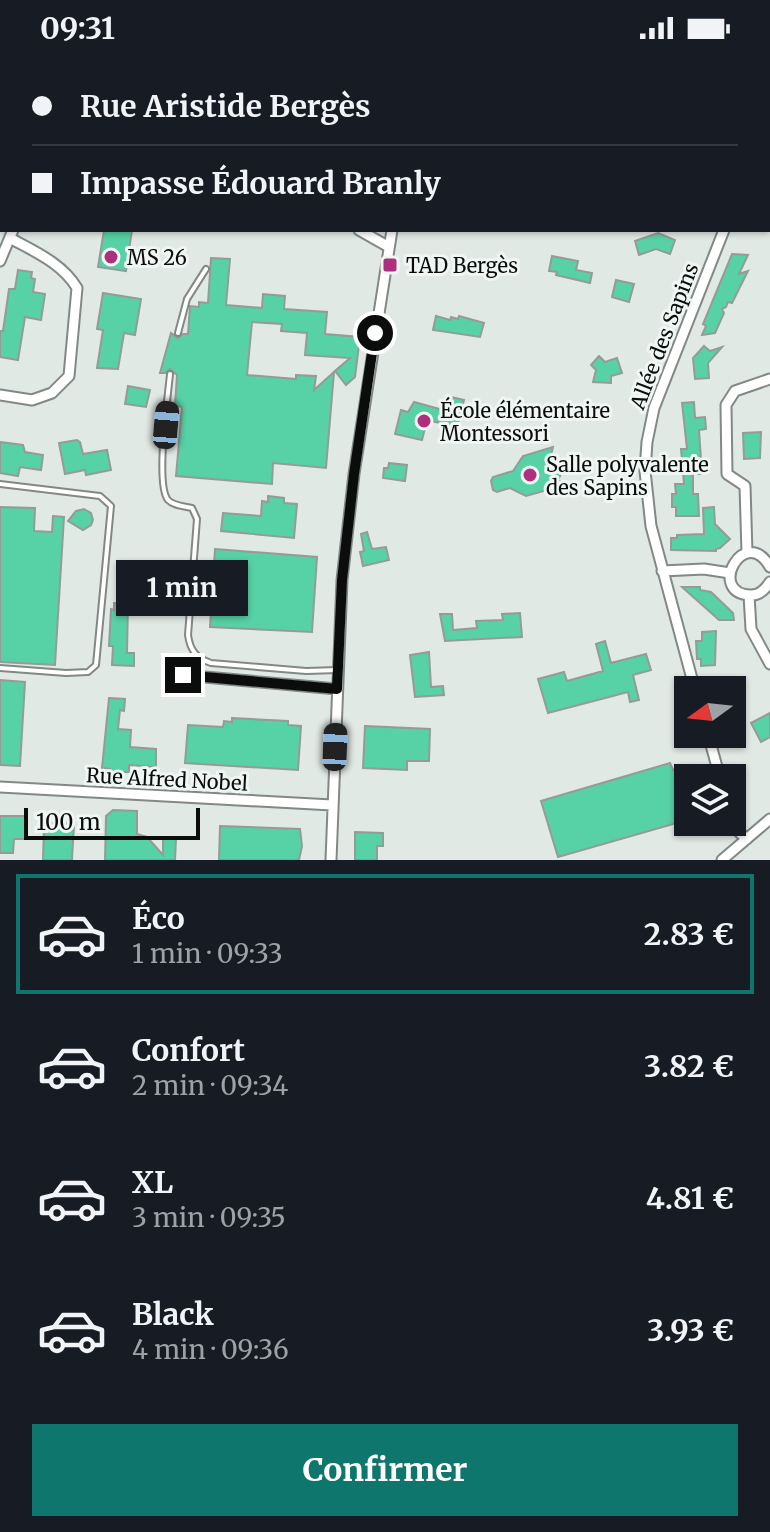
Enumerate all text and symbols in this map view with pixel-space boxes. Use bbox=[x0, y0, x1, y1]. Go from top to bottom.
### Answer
text: 09:31 bbox=[40, 9, 115, 47]
text: Rue Aristide Bergès bbox=[80, 87, 371, 125]
text: Impasse Édouard Branly bbox=[80, 164, 441, 202]
place label: MS 26 bbox=[127, 245, 187, 270]
marker: MS 26 bbox=[102, 248, 120, 266]
place label: TAD Bergès bbox=[406, 253, 518, 278]
marker: TAD Bergès bbox=[381, 256, 399, 274]
street label: Allée des Sapins bbox=[624, 259, 703, 414]
route start bbox=[357, 315, 393, 351]
place label: École élémentaire Montessori bbox=[440, 396, 610, 446]
car bbox=[152, 400, 180, 450]
marker: École élémentaire Montessori bbox=[415, 412, 433, 430]
place label: Salle polyvalente des Sapins bbox=[546, 452, 709, 500]
marker: Salle polyvalente des Sapins bbox=[521, 466, 539, 484]
callout: 1 min bbox=[117, 559, 249, 615]
text: 1 min bbox=[147, 571, 217, 604]
route end bbox=[165, 657, 201, 693]
north arrow bbox=[674, 676, 746, 748]
map controls bbox=[674, 676, 746, 836]
car bbox=[322, 723, 348, 771]
street label: Rue Alfred Nobel bbox=[86, 762, 248, 796]
button: layers bbox=[674, 764, 746, 836]
scale bar bbox=[24, 804, 200, 840]
text: 100 m bbox=[36, 808, 101, 836]
icon: car bbox=[36, 898, 108, 970]
text: Éco bbox=[132, 899, 185, 937]
text: 2.83 € bbox=[644, 915, 734, 953]
text: 1 min · 09:33 bbox=[132, 937, 283, 970]
icon: car bbox=[36, 1030, 108, 1102]
text: Confort bbox=[132, 1031, 245, 1069]
text: 3.82 € bbox=[644, 1047, 734, 1085]
text: 2 min · 09:34 bbox=[132, 1069, 288, 1102]
icon: car bbox=[36, 1162, 108, 1234]
text: XL bbox=[132, 1163, 173, 1201]
text: 4.81 € bbox=[646, 1179, 734, 1217]
text: 3 min · 09:35 bbox=[132, 1201, 286, 1234]
icon: car bbox=[36, 1294, 108, 1366]
text: Black bbox=[132, 1295, 214, 1333]
text: 3.93 € bbox=[647, 1311, 734, 1349]
text: 4 min · 09:36 bbox=[132, 1333, 289, 1366]
button: Confirmer bbox=[32, 1424, 738, 1516]

